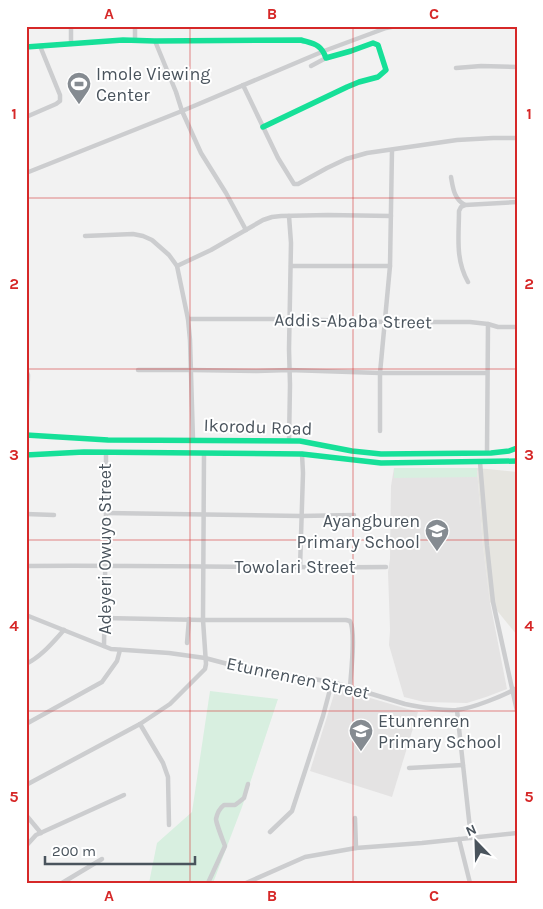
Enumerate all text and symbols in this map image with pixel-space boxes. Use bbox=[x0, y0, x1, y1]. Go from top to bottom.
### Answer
text: A bbox=[104, 4, 114, 23]
text: B bbox=[267, 4, 277, 23]
text: C bbox=[429, 4, 439, 23]
place label: Imole Viewing Center bbox=[96, 63, 210, 106]
sports icon: Imole Viewing Center bbox=[66, 71, 92, 105]
text: 1 bbox=[11, 104, 17, 123]
text: 1 bbox=[526, 104, 532, 123]
text: 2 bbox=[9, 274, 19, 293]
text: 2 bbox=[524, 274, 534, 293]
street label: Addis-Ababa Street bbox=[274, 309, 432, 333]
street label: Ikorodu Road bbox=[203, 414, 313, 440]
text: 3 bbox=[9, 445, 19, 464]
text: 3 bbox=[524, 445, 534, 464]
street label: Adeyeri Owuyo Street bbox=[94, 463, 116, 635]
place label: Ayangburen Primary School bbox=[297, 510, 420, 553]
school or university icon: Ayangburen Primary School bbox=[424, 518, 450, 552]
street label: Towolari Street bbox=[235, 556, 356, 578]
text: 4 bbox=[9, 616, 19, 635]
text: 4 bbox=[524, 616, 534, 635]
street label: Etunrenren Street bbox=[225, 652, 372, 704]
place label: Etunrenren Primary School bbox=[378, 710, 502, 753]
school or university icon: Etunrenren Primary School bbox=[348, 718, 374, 752]
text: 5 bbox=[9, 787, 19, 806]
text: 5 bbox=[524, 787, 534, 806]
north arrow bbox=[450, 816, 500, 866]
text: N bbox=[463, 821, 479, 840]
scale bar bbox=[45, 834, 195, 866]
text: 200 m bbox=[52, 842, 96, 860]
text: A bbox=[104, 886, 114, 905]
text: B bbox=[267, 886, 277, 905]
text: C bbox=[429, 886, 439, 905]

